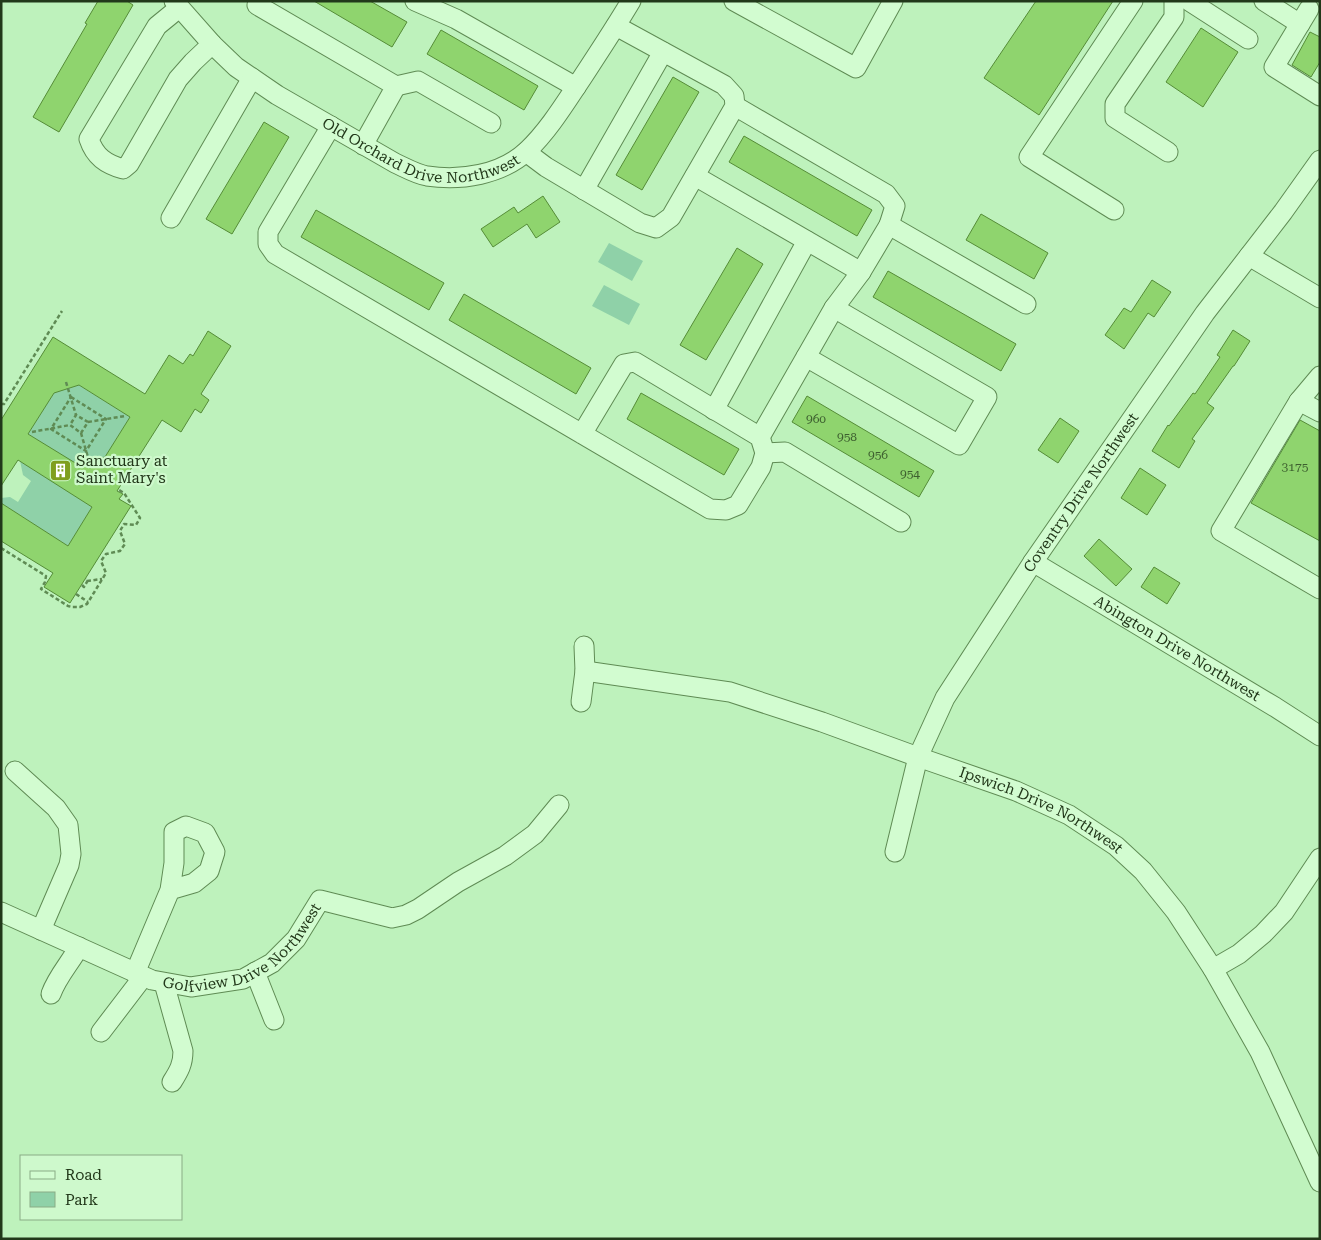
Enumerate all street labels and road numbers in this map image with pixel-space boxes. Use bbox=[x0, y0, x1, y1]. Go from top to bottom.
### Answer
street label: Old Orchard Drive Northwest bbox=[319, 114, 524, 187]
street label: Coventry Drive Northwest bbox=[1020, 409, 1142, 576]
street label: Abington Drive Northwest bbox=[1091, 592, 1264, 705]
street label: Ipswich Drive Northwest bbox=[957, 763, 1127, 857]
street label: Golfview Drive Northwest bbox=[161, 900, 325, 996]

